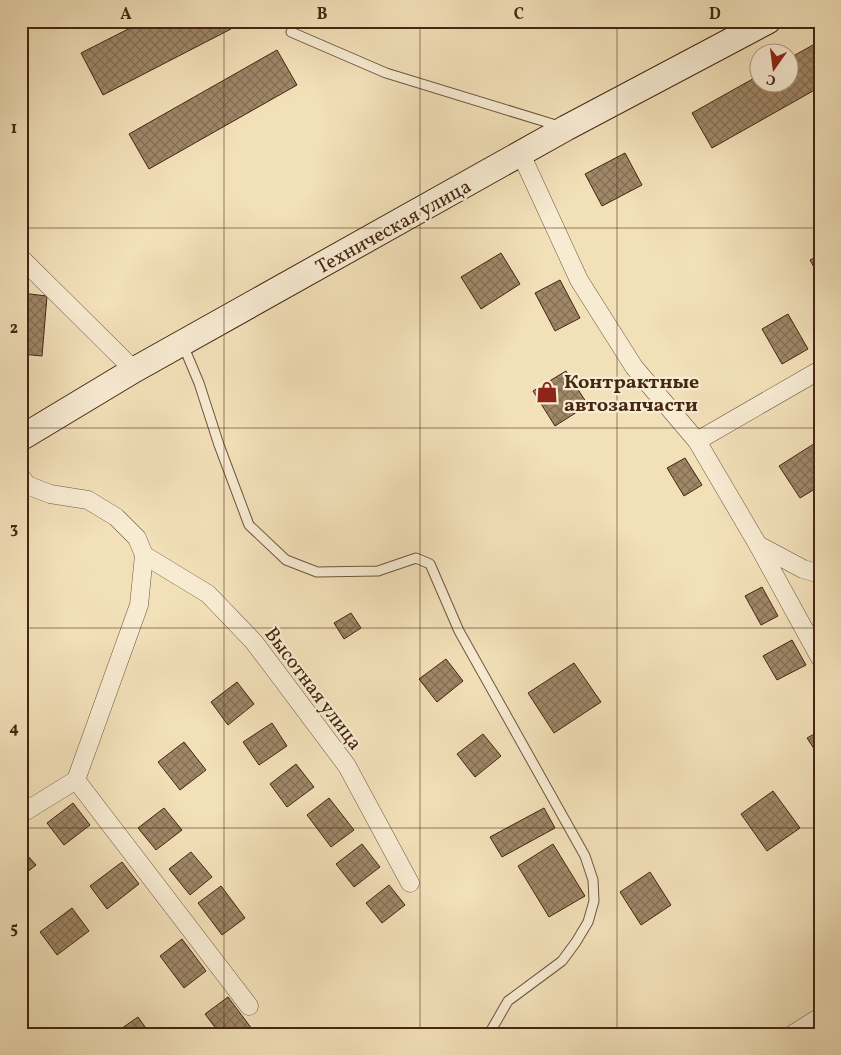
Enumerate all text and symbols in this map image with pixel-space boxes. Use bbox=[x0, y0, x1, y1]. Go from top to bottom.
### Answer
text: A bbox=[120, 4, 132, 26]
text: B bbox=[317, 4, 328, 26]
text: C bbox=[514, 4, 524, 26]
text: D bbox=[709, 4, 721, 26]
north arrow bbox=[748, 42, 798, 92]
text: С bbox=[765, 69, 778, 89]
text: 1 bbox=[11, 118, 17, 140]
street label: Техническая улица bbox=[311, 173, 477, 282]
text: 2 bbox=[10, 318, 18, 340]
place label: Контрактные автозапчасти bbox=[564, 369, 699, 420]
shop icon: Контрактные автозапчасти bbox=[534, 379, 560, 405]
text: 3 bbox=[10, 518, 18, 540]
street label: Высотная улица bbox=[257, 622, 368, 757]
text: 4 bbox=[9, 718, 19, 740]
text: 5 bbox=[10, 918, 18, 940]

